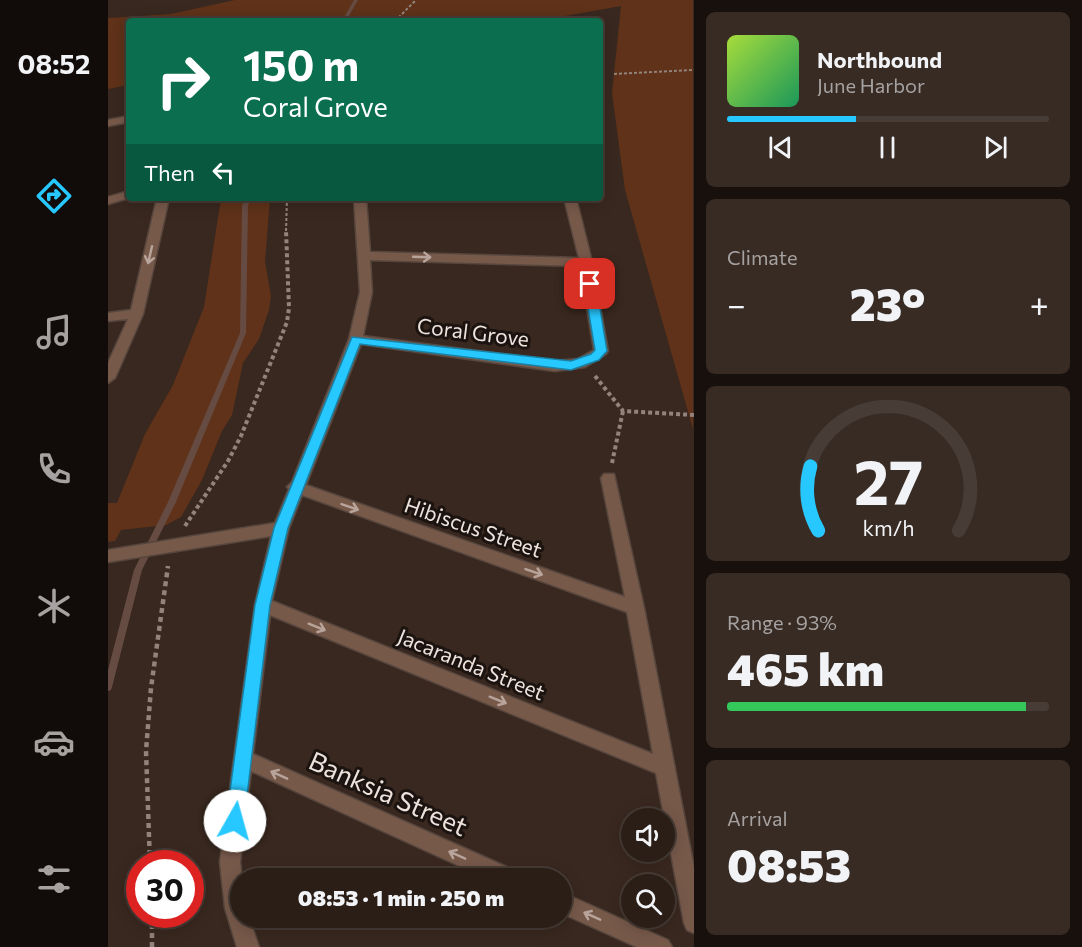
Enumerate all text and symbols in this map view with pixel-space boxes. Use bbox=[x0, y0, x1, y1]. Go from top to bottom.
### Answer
text: 150 m bbox=[243, 38, 359, 90]
icon: right bbox=[144, 42, 222, 120]
text: Northbound bbox=[817, 46, 942, 73]
text: 08:52 bbox=[18, 47, 90, 80]
text: June Harbor bbox=[817, 73, 925, 97]
text: Coral Grove bbox=[243, 90, 388, 123]
icon: previous bbox=[764, 131, 797, 164]
icon: pause bbox=[871, 131, 904, 164]
icon: next bbox=[979, 131, 1012, 164]
icon: left bbox=[207, 156, 240, 189]
text: Then bbox=[144, 159, 195, 186]
icon: directions bbox=[33, 175, 75, 217]
one-way arrow bbox=[144, 245, 155, 264]
text: Climate bbox=[727, 245, 797, 269]
one-way arrow bbox=[412, 252, 432, 263]
pin bbox=[564, 258, 615, 309]
icon: arrive bbox=[573, 267, 606, 300]
text: 23° bbox=[850, 275, 926, 330]
text: − bbox=[727, 283, 746, 324]
text: + bbox=[1030, 283, 1049, 324]
icon: music bbox=[33, 311, 75, 353]
street label: Coral Grove bbox=[416, 312, 531, 351]
text: 27 bbox=[853, 442, 923, 518]
icon: phone bbox=[33, 448, 75, 490]
street label: Hibiscus Street bbox=[402, 491, 545, 562]
one-way arrow bbox=[340, 502, 359, 513]
text: km/h bbox=[862, 514, 914, 540]
one-way arrow bbox=[524, 567, 543, 578]
icon: climate bbox=[33, 585, 75, 627]
text: Range · 93% bbox=[727, 610, 837, 634]
one-way arrow bbox=[307, 622, 326, 633]
street label: Jacaranda Street bbox=[394, 623, 549, 704]
text: 465 km bbox=[727, 640, 884, 695]
one-way arrow bbox=[488, 695, 506, 706]
icon: car bbox=[33, 721, 75, 763]
street label: Banksia Street bbox=[305, 744, 473, 841]
one-way arrow bbox=[271, 769, 289, 780]
position arrow bbox=[203, 789, 267, 853]
text: Arrival bbox=[727, 806, 788, 830]
map controls bbox=[621, 808, 675, 928]
button: sound bbox=[621, 808, 675, 862]
text: 08:53 bbox=[727, 836, 851, 891]
one-way arrow bbox=[449, 849, 467, 860]
speed limit sign: 30 bbox=[126, 850, 204, 928]
icon: filters bbox=[33, 858, 75, 900]
button: search bbox=[621, 874, 675, 928]
text: 08:53 · 1 min · 250 m bbox=[298, 884, 504, 911]
one-way arrow bbox=[584, 909, 602, 921]

